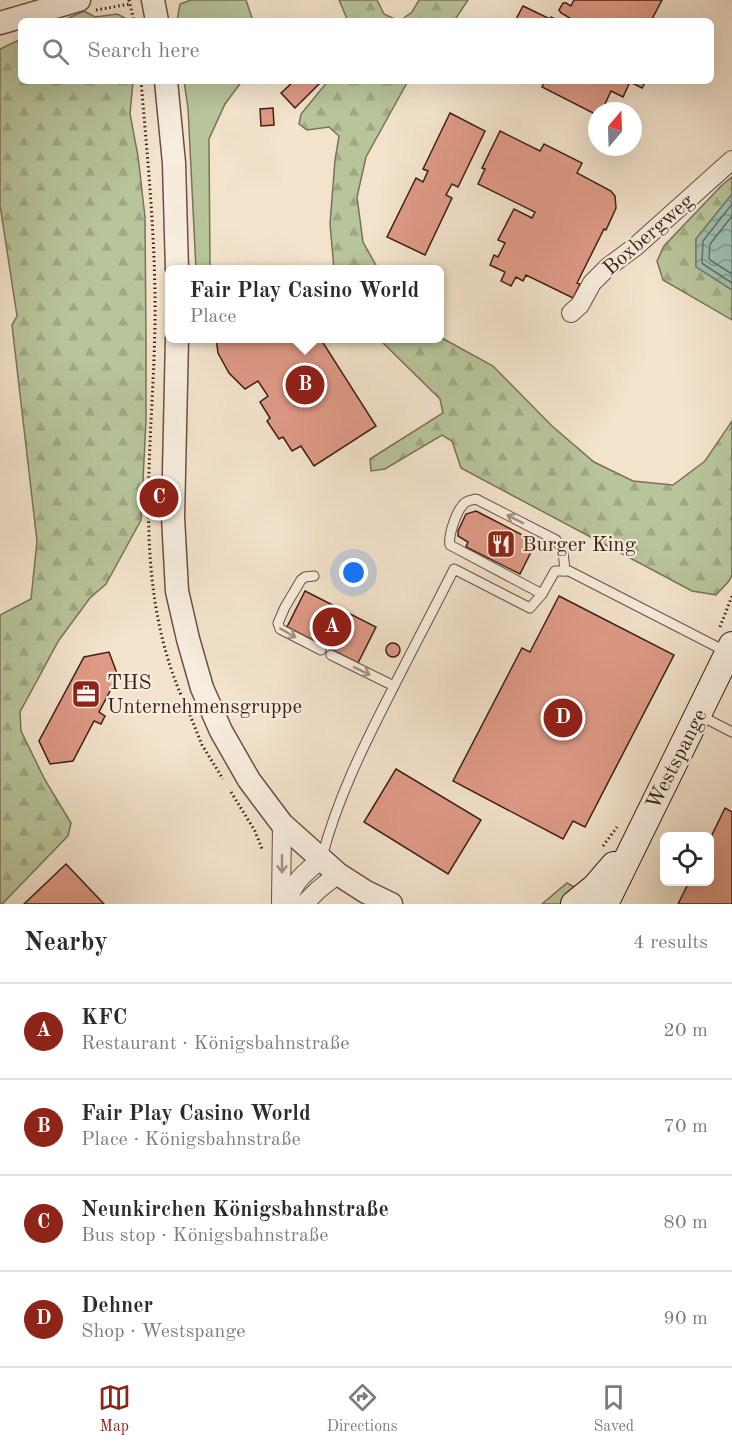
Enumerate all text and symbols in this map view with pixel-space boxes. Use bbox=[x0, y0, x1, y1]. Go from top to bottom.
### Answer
search box bbox=[18, 18, 714, 84]
icon: search bbox=[39, 35, 72, 68]
text: Search here bbox=[87, 40, 200, 62]
north arrow bbox=[588, 102, 642, 156]
street label: Boxbergweg bbox=[600, 190, 699, 280]
popup bbox=[165, 265, 444, 343]
text: Fair Play Casino World bbox=[190, 280, 419, 302]
text: Place bbox=[190, 307, 236, 327]
pin: B bbox=[286, 362, 324, 408]
pin: C bbox=[140, 476, 178, 520]
one-way arrow bbox=[507, 513, 525, 524]
restaurant icon: Burger King bbox=[485, 528, 517, 560]
place label: Burger King bbox=[522, 535, 637, 556]
your location bbox=[339, 558, 368, 587]
pin: A bbox=[312, 604, 352, 650]
one-way arrow bbox=[279, 628, 297, 639]
one-way arrow bbox=[353, 665, 371, 677]
place label: THS Unternehmensgruppe bbox=[107, 673, 302, 718]
office icon: THS Unternehmensgruppe bbox=[70, 678, 102, 710]
pin: D bbox=[544, 696, 582, 740]
street label: Westspange bbox=[643, 706, 711, 813]
map controls bbox=[660, 832, 714, 886]
button: locate bbox=[660, 832, 714, 886]
one-way arrow bbox=[276, 854, 288, 873]
text: Nearby bbox=[24, 930, 108, 956]
text: 4 results bbox=[633, 933, 708, 953]
text: KFC bbox=[81, 1007, 127, 1029]
text: A bbox=[36, 1021, 51, 1041]
text: 20 m bbox=[663, 1021, 708, 1041]
text: Restaurant · Königsbahnstraße bbox=[81, 1034, 349, 1054]
text: Fair Play Casino World bbox=[81, 1103, 311, 1125]
text: B bbox=[36, 1117, 51, 1137]
text: 70 m bbox=[663, 1117, 708, 1137]
text: Place · Königsbahnstraße bbox=[81, 1130, 301, 1150]
text: Neunkirchen Königsbahnstraße bbox=[81, 1199, 389, 1221]
text: C bbox=[37, 1213, 50, 1233]
text: 80 m bbox=[663, 1213, 708, 1233]
text: Bus stop · Königsbahnstraße bbox=[81, 1226, 329, 1246]
text: Dehner bbox=[81, 1295, 153, 1317]
text: D bbox=[36, 1309, 51, 1329]
text: 90 m bbox=[663, 1309, 708, 1329]
text: Shop · Westspange bbox=[81, 1322, 245, 1342]
tab: Map bbox=[98, 1381, 131, 1437]
tab: Directions bbox=[327, 1381, 398, 1437]
tab: Saved bbox=[593, 1381, 634, 1437]

